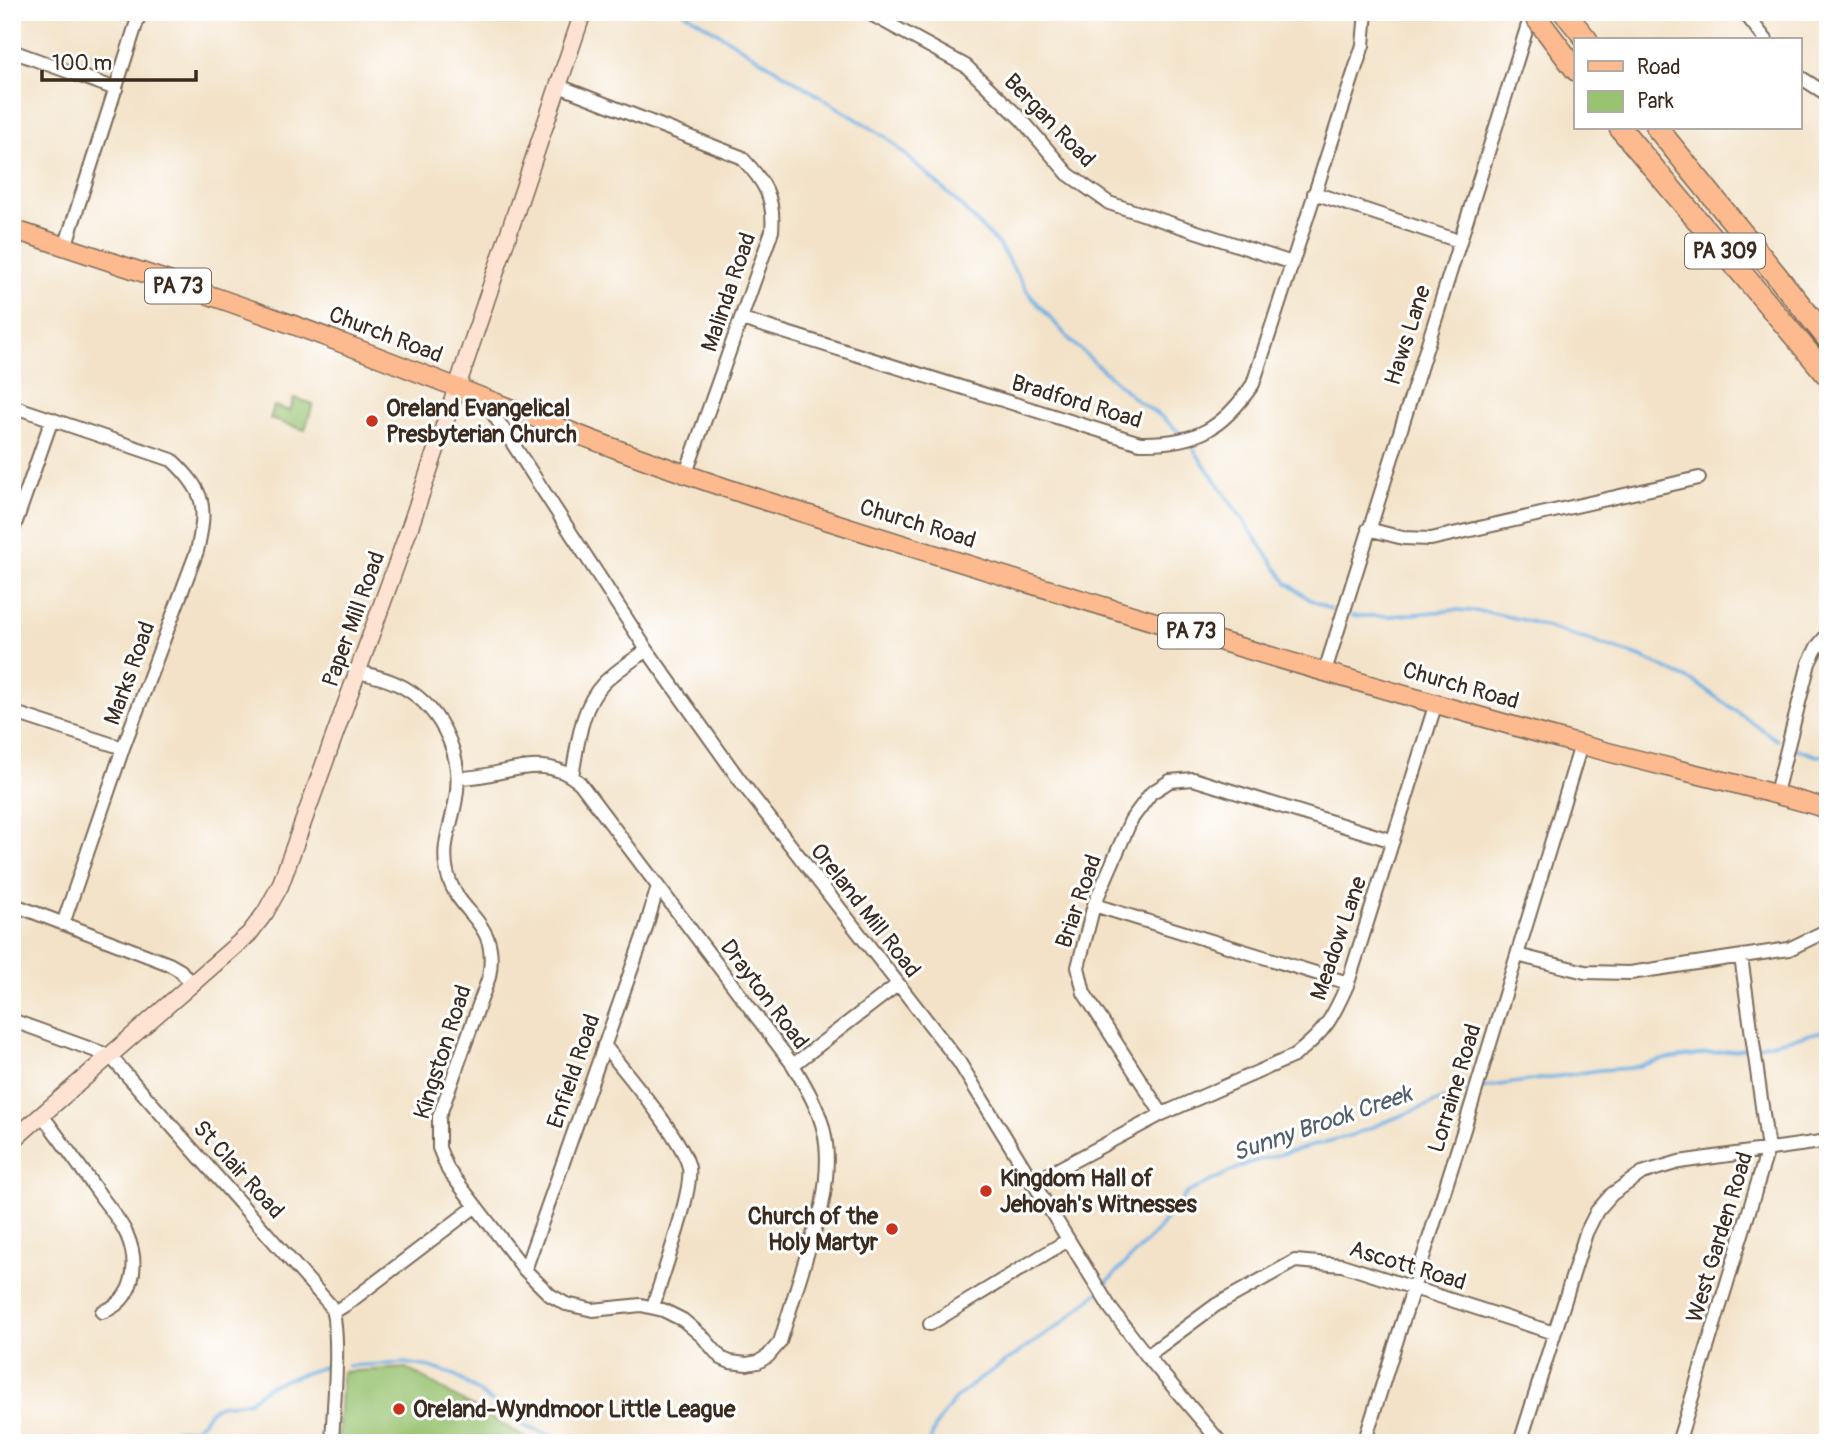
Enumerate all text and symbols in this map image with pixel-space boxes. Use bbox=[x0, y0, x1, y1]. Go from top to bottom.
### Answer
scale bar bbox=[42, 38, 196, 82]
legend bbox=[1574, 38, 1801, 130]
text: 100 m bbox=[52, 50, 112, 77]
text: Road bbox=[1637, 54, 1681, 81]
street label: Bergan Road bbox=[998, 67, 1102, 174]
text: Park bbox=[1637, 88, 1674, 115]
street label: Malinda Road bbox=[695, 229, 762, 356]
road number: PA 309 bbox=[1685, 233, 1765, 268]
road number: PA 73 bbox=[145, 268, 211, 304]
street label: Haws Lane bbox=[1378, 281, 1437, 389]
street label: Church Road bbox=[325, 299, 447, 369]
street label: Bradford Road bbox=[1008, 368, 1146, 435]
place label: Oreland Evangelical Presbyterian Church bbox=[386, 394, 577, 449]
marker: Oreland Evangelical Presbyterian Church bbox=[364, 413, 380, 429]
street label: Church Road bbox=[856, 492, 979, 555]
street label: Paper Mill Road bbox=[316, 547, 391, 691]
road number: PA 73 bbox=[1158, 614, 1224, 648]
street label: Marks Road bbox=[97, 617, 162, 729]
street label: Church Road bbox=[1399, 655, 1522, 716]
street label: Oreland Mill Road bbox=[804, 837, 927, 983]
street label: Briar Road bbox=[1049, 851, 1108, 952]
street label: Meadow Lane bbox=[1304, 872, 1373, 1004]
street label: Drayton Road bbox=[714, 934, 815, 1055]
street label: Kingston Road bbox=[407, 981, 478, 1123]
street label: Enfield Road bbox=[540, 1010, 607, 1132]
street label: Lorraine Road bbox=[1421, 1020, 1488, 1156]
water label: Sunny Brook Creek bbox=[1229, 1079, 1417, 1168]
street label: St Clair Road bbox=[187, 1114, 291, 1225]
street label: West Garden Road bbox=[1680, 1148, 1759, 1326]
place label: Kingdom Hall of Jehovah's Witnesses bbox=[1000, 1164, 1197, 1219]
marker: Kingdom Hall of Jehovah's Witnesses bbox=[978, 1183, 994, 1199]
place label: Church of the Holy Martyr bbox=[748, 1202, 879, 1257]
marker: Church of the Holy Martyr bbox=[884, 1221, 900, 1237]
street label: Ascott Road bbox=[1346, 1234, 1470, 1297]
place label: Oreland-Wyndmoor Little League bbox=[413, 1395, 736, 1424]
marker: Oreland-Wyndmoor Little League bbox=[391, 1401, 407, 1417]

